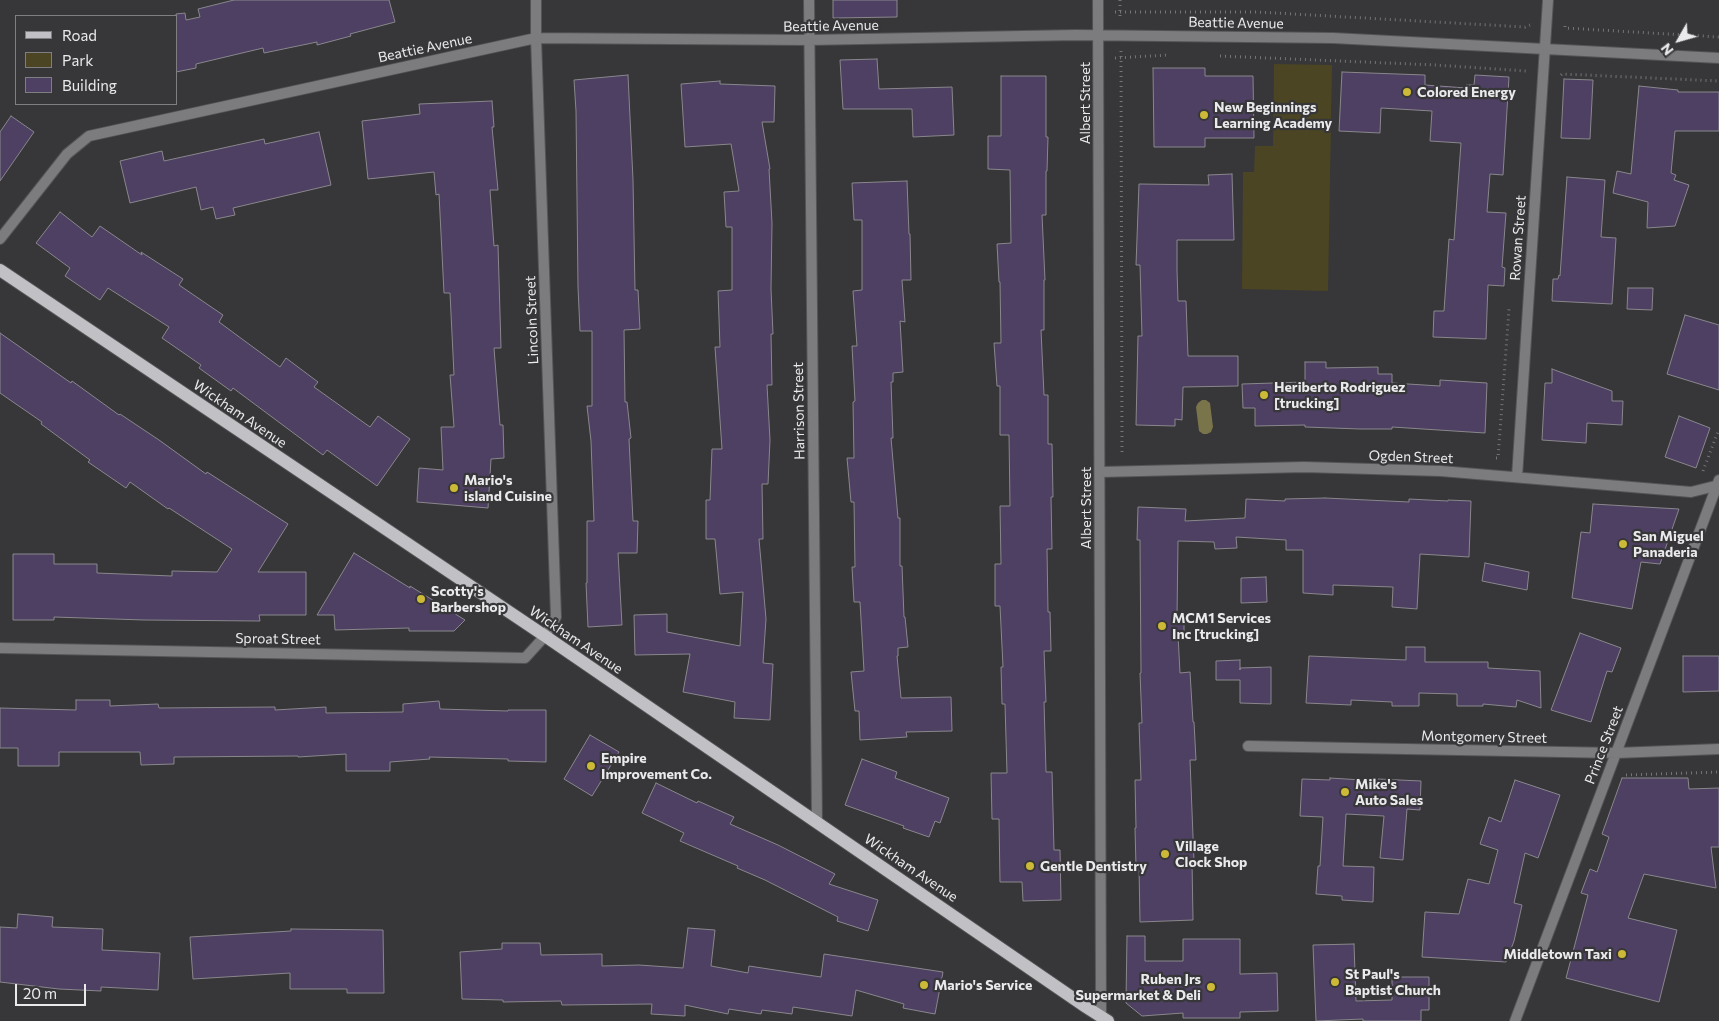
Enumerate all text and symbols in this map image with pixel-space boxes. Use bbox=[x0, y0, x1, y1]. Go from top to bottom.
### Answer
street label: Beattie Avenue bbox=[1188, 14, 1284, 32]
legend bbox=[15, 15, 178, 105]
north arrow bbox=[1654, 15, 1704, 65]
street label: Beattie Avenue bbox=[783, 17, 879, 35]
text: Road bbox=[62, 26, 97, 44]
street label: Beattie Avenue bbox=[377, 30, 473, 66]
text: N bbox=[1657, 40, 1677, 59]
text: Park bbox=[62, 51, 93, 69]
street label: Albert Street bbox=[1077, 62, 1093, 144]
text: Building bbox=[62, 76, 117, 94]
place label: Colored Energy bbox=[1417, 84, 1516, 100]
marker: Colored Energy bbox=[1401, 86, 1413, 98]
place label: New Beginnings Learning Academy bbox=[1214, 99, 1332, 132]
marker: New Beginnings Learning Academy bbox=[1198, 109, 1210, 121]
street label: Rowan Street bbox=[1507, 195, 1529, 281]
street label: Lincoln Street bbox=[522, 275, 542, 365]
street label: Harrison Street bbox=[790, 362, 808, 460]
street label: Wickham Avenue bbox=[190, 376, 290, 452]
place label: Heriberto Rodriguez [trucking] bbox=[1274, 379, 1406, 412]
marker: Heriberto Rodriguez [trucking] bbox=[1258, 389, 1270, 401]
street label: Ogden Street bbox=[1368, 447, 1454, 467]
street label: Albert Street bbox=[1078, 467, 1094, 549]
place label: Mario's island Cuisine bbox=[464, 472, 552, 504]
marker: Mario's island Cuisine bbox=[448, 482, 460, 494]
place label: San Miguel Panaderia bbox=[1633, 528, 1704, 560]
marker: San Miguel Panaderia bbox=[1617, 538, 1629, 550]
place label: Scotty's Barbershop bbox=[431, 583, 506, 616]
marker: Scotty's Barbershop bbox=[415, 593, 427, 605]
street label: Wickham Avenue bbox=[526, 602, 626, 678]
place label: MCM1 Services Inc [trucking] bbox=[1172, 610, 1271, 642]
marker: MCM1 Services Inc [trucking] bbox=[1156, 620, 1168, 632]
street label: Sproat Street bbox=[235, 630, 321, 648]
street label: Prince Street bbox=[1581, 703, 1627, 787]
street label: Montgomery Street bbox=[1421, 728, 1547, 746]
place label: Empire Improvement Co. bbox=[601, 750, 712, 782]
marker: Empire Improvement Co. bbox=[585, 760, 597, 772]
place label: Mike's Auto Sales bbox=[1355, 776, 1423, 809]
marker: Mike's Auto Sales bbox=[1339, 786, 1351, 798]
street label: Wickham Avenue bbox=[861, 830, 961, 906]
place label: Village Clock Shop bbox=[1175, 838, 1247, 870]
marker: Village Clock Shop bbox=[1159, 848, 1171, 860]
place label: Gentle Dentistry bbox=[1040, 858, 1147, 874]
marker: Gentle Dentistry bbox=[1024, 860, 1036, 872]
place label: Middletown Taxi bbox=[1503, 946, 1612, 962]
marker: Middletown Taxi bbox=[1616, 948, 1628, 960]
place label: St Paul's Baptist Church bbox=[1345, 966, 1441, 999]
place label: Ruben Jrs Supermarket & Deli bbox=[1076, 971, 1201, 1004]
scale bar bbox=[18, 974, 89, 1006]
marker: St Paul's Baptist Church bbox=[1329, 976, 1341, 988]
place label: Mario's Service bbox=[934, 977, 1032, 993]
marker: Mario's Service bbox=[918, 979, 930, 991]
marker: Ruben Jrs Supermarket & Deli bbox=[1205, 981, 1217, 993]
text: 20 m bbox=[23, 984, 57, 1002]

